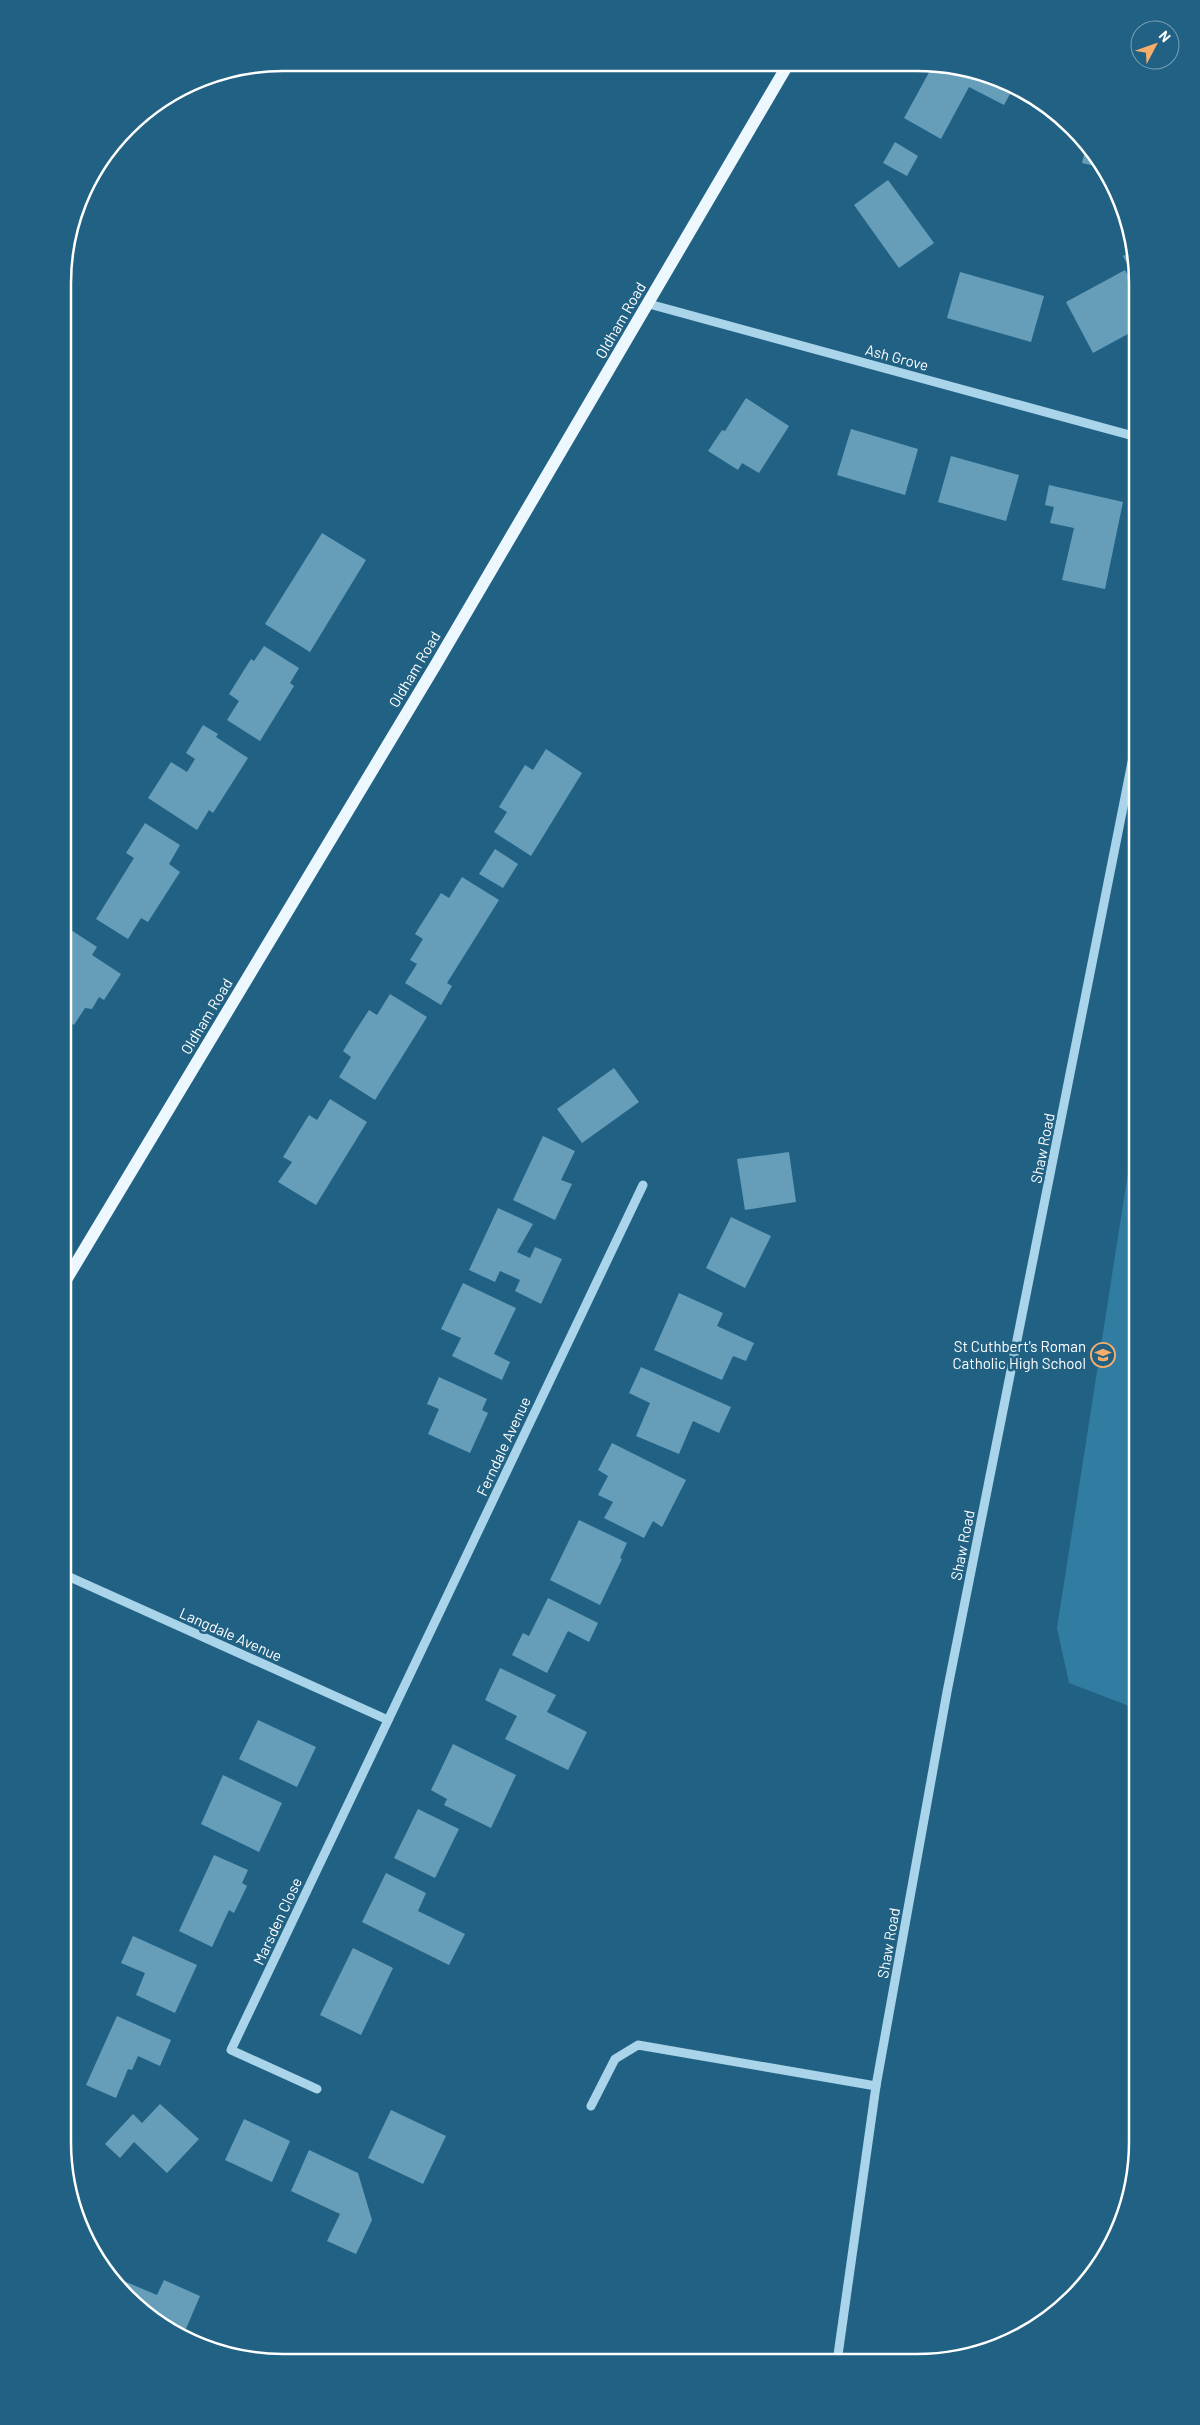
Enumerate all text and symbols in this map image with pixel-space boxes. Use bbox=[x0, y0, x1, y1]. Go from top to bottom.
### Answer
north arrow bbox=[1130, 20, 1180, 70]
text: N bbox=[1156, 27, 1175, 45]
street label: Oldham Road bbox=[591, 279, 649, 361]
street label: Ash Grove bbox=[863, 340, 931, 374]
street label: Oldham Road bbox=[384, 628, 444, 710]
street label: Oldham Road bbox=[176, 975, 236, 1057]
street label: Shaw Road bbox=[1026, 1111, 1058, 1185]
place label: St Cuthbert's Roman Catholic High School bbox=[953, 1337, 1086, 1372]
school or university icon: St Cuthbert's Roman Catholic High School bbox=[1090, 1342, 1116, 1368]
street label: Ferndale Avenue bbox=[472, 1394, 534, 1498]
street label: Shaw Road bbox=[946, 1508, 978, 1582]
street label: Langdale Avenue bbox=[177, 1603, 285, 1665]
street label: Marsden Close bbox=[249, 1874, 305, 1968]
street label: Shaw Road bbox=[873, 1906, 903, 1980]

